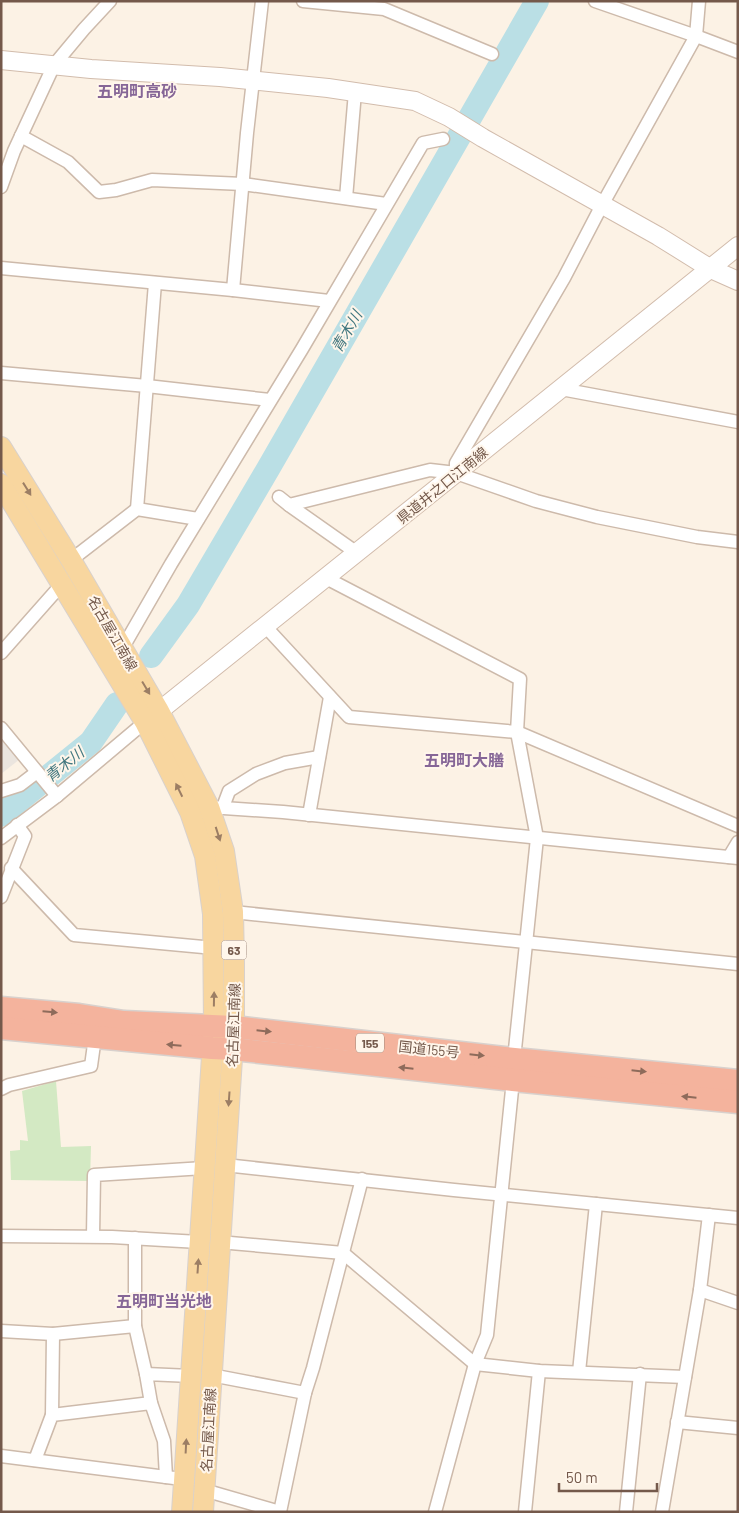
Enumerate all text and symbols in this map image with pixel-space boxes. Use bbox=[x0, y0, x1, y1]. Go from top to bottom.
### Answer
district label: 五明町高砂 bbox=[97, 81, 177, 100]
water label: 青木川 bbox=[327, 305, 366, 355]
street label: 県道井之口江南線 bbox=[393, 443, 491, 527]
one-way arrow bbox=[22, 482, 32, 495]
street label: 名古屋江南線 bbox=[85, 592, 141, 674]
one-way arrow bbox=[141, 682, 150, 695]
water label: 青木川 bbox=[41, 742, 89, 785]
district label: 五明町大膳 bbox=[424, 750, 504, 769]
one-way arrow bbox=[175, 783, 183, 797]
one-way arrow bbox=[215, 826, 222, 841]
road number: 63 bbox=[222, 940, 246, 960]
street label: 名古屋江南線 bbox=[223, 983, 243, 1067]
one-way arrow bbox=[210, 991, 218, 1007]
one-way arrow bbox=[42, 1008, 58, 1016]
one-way arrow bbox=[256, 1027, 272, 1035]
road number: 155 bbox=[356, 1034, 384, 1052]
street label: 国道155号 bbox=[398, 1037, 460, 1061]
one-way arrow bbox=[166, 1041, 182, 1049]
one-way arrow bbox=[470, 1051, 486, 1059]
one-way arrow bbox=[397, 1064, 413, 1072]
one-way arrow bbox=[631, 1067, 647, 1075]
one-way arrow bbox=[225, 1092, 233, 1108]
one-way arrow bbox=[681, 1093, 697, 1101]
one-way arrow bbox=[194, 1258, 202, 1274]
district label: 五明町当光地 bbox=[116, 1291, 212, 1310]
street label: 名古屋江南線 bbox=[197, 1388, 219, 1472]
one-way arrow bbox=[183, 1437, 191, 1453]
scale bar bbox=[559, 1460, 656, 1492]
text: 50 m bbox=[566, 1468, 598, 1486]

